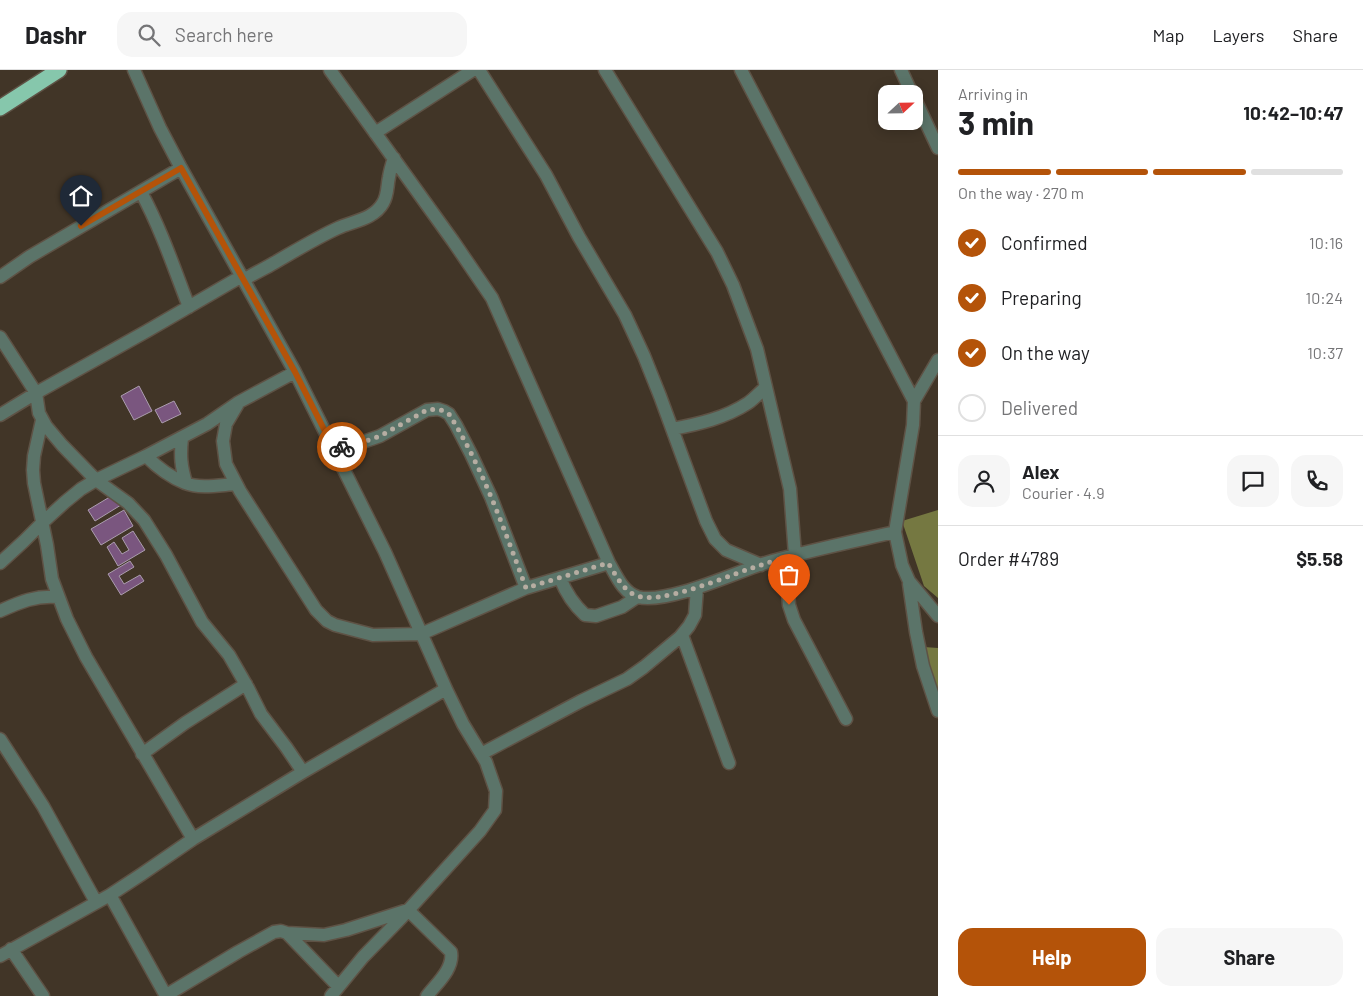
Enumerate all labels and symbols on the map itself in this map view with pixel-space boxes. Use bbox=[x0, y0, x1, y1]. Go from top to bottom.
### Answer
north arrow bbox=[878, 85, 922, 130]
pin bbox=[60, 175, 102, 226]
courier bbox=[317, 422, 367, 472]
pin bbox=[768, 554, 810, 605]

